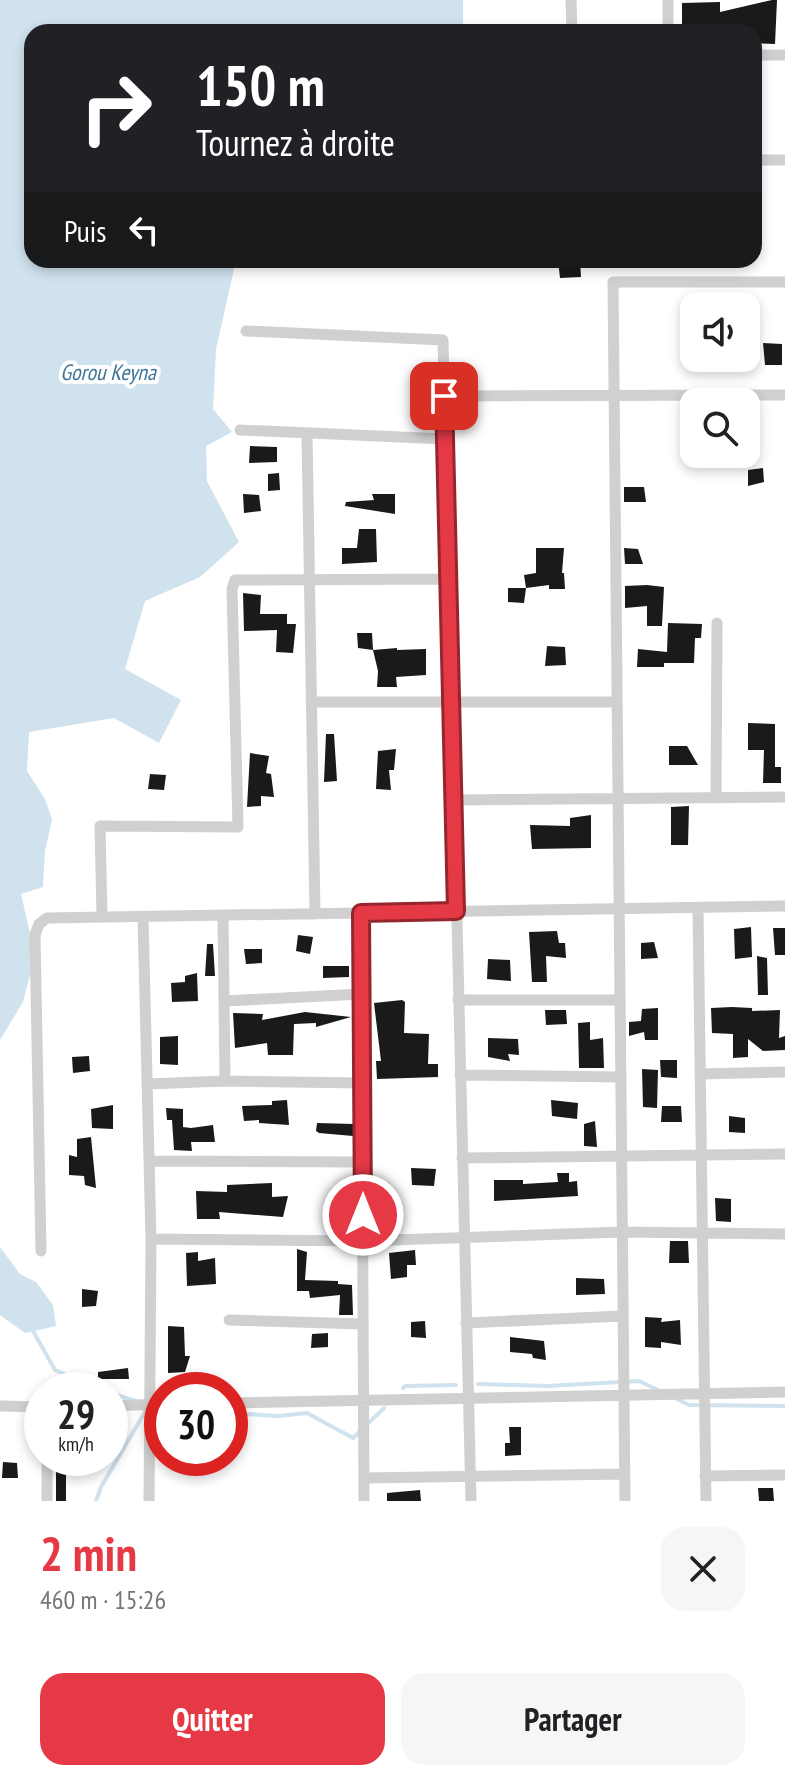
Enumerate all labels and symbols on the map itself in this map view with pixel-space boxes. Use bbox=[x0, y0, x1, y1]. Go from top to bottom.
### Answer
water label: Gorou Keyna bbox=[60, 358, 157, 386]
pin bbox=[410, 362, 478, 430]
position arrow bbox=[321, 1173, 405, 1257]
speed limit sign: 30 bbox=[144, 1372, 248, 1476]

